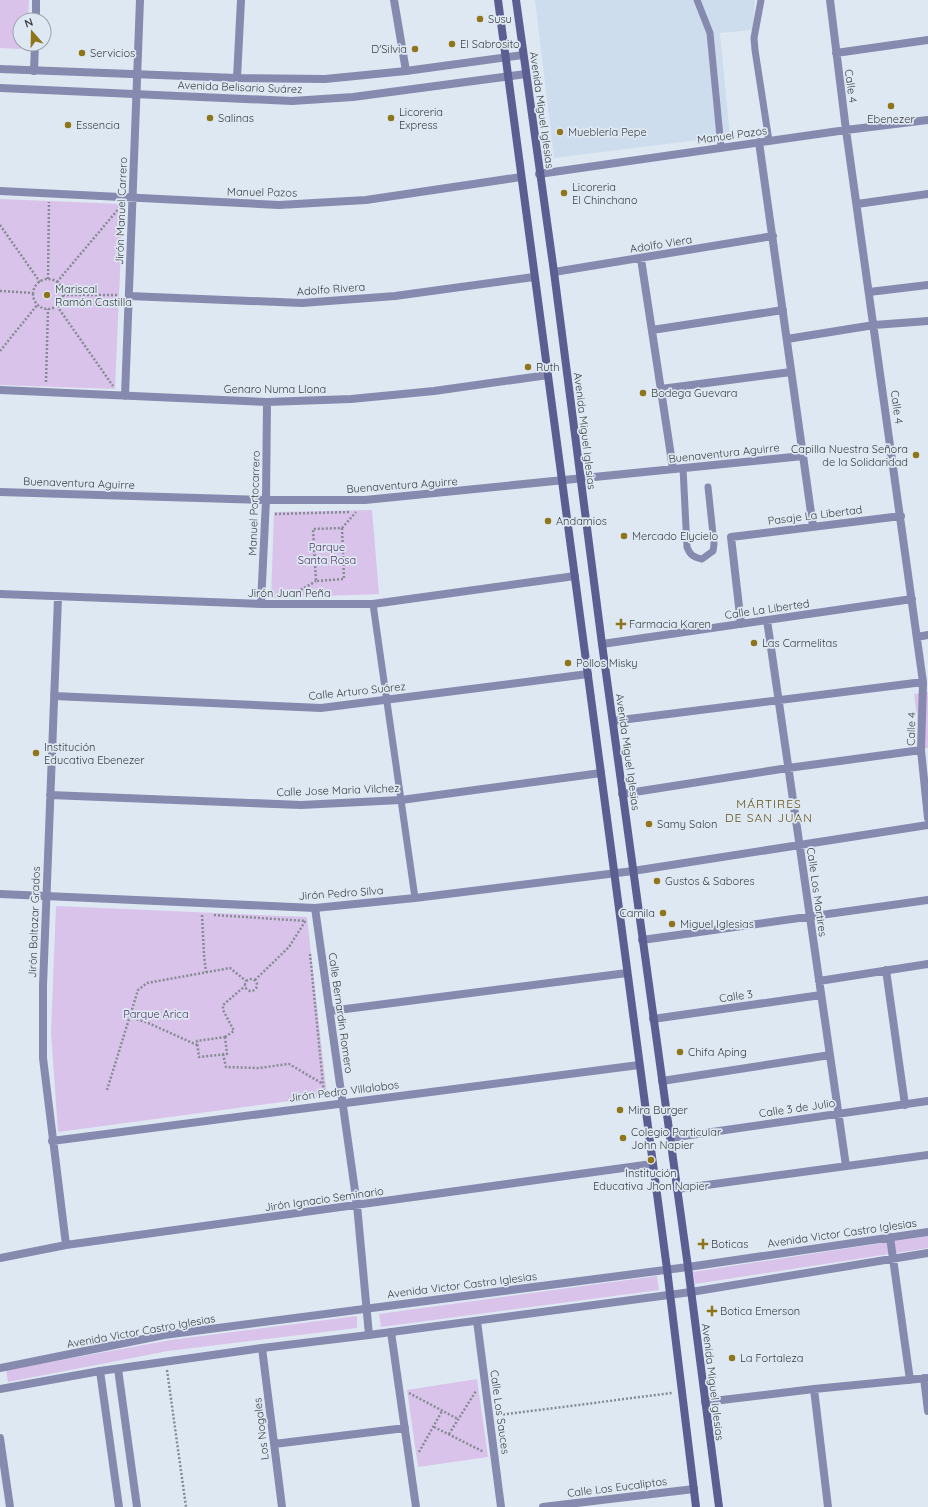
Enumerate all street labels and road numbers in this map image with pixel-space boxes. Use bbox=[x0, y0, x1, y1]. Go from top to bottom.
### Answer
street label: Avenida Miguel Iglesias bbox=[527, 51, 557, 169]
street label: Calle 4 bbox=[842, 68, 860, 104]
street label: Avenida Belisario Suárez bbox=[177, 78, 303, 96]
street label: Manuel Pazos bbox=[696, 123, 768, 147]
street label: Jirón Manuel Carrero bbox=[112, 156, 130, 265]
street label: Manuel Pazos bbox=[227, 184, 297, 200]
street label: Adolfo Viera bbox=[629, 232, 693, 256]
street label: Adolfo Rivera bbox=[296, 280, 366, 298]
street label: Avenida Miguel Iglesias bbox=[571, 372, 599, 490]
street label: Genaro Numa Llona bbox=[224, 382, 326, 396]
street label: Calle 4 bbox=[888, 389, 906, 425]
street label: Buenaventura Aguirre bbox=[668, 440, 780, 466]
street label: Manuel Portocarrero bbox=[245, 450, 263, 556]
street label: Buenaventura Aguirre bbox=[23, 474, 135, 492]
street label: Buenaventura Aguirre bbox=[346, 474, 458, 496]
street label: Pasaje La Libertad bbox=[767, 502, 863, 528]
street label: Jirón Juan Peña bbox=[247, 586, 331, 600]
street label: Calle La Liberted bbox=[724, 596, 810, 622]
street label: Calle Arturo Suárez bbox=[308, 679, 406, 703]
street label: Avenida Miguel Iglesias bbox=[613, 693, 643, 811]
street label: Calle 4 bbox=[903, 712, 919, 746]
street label: Calle Jose Maria Vilchez bbox=[276, 781, 400, 799]
street label: Calle Los Martires bbox=[804, 846, 830, 938]
street label: Jirón Baltazar Grados bbox=[25, 866, 43, 978]
street label: Jirón Pedro Silva bbox=[298, 883, 384, 903]
street label: Calle Bernardin Romero bbox=[326, 952, 356, 1075]
street label: Calle 3 bbox=[718, 987, 754, 1005]
street label: Jirón Pedro Villalobos bbox=[288, 1077, 400, 1105]
street label: Calle 3 de Julio bbox=[758, 1096, 836, 1120]
street label: Jirón Ignacio Seminario bbox=[263, 1184, 385, 1214]
street label: Avenida Victor Castro Iglesias bbox=[766, 1216, 918, 1250]
street label: Avenida Victor Castro Iglesias bbox=[386, 1269, 538, 1301]
street label: Avenida Victor Castro Iglesias bbox=[66, 1311, 216, 1351]
street label: Avenida Miguel Iglesias bbox=[699, 1323, 727, 1441]
street label: Calle Los Sauces bbox=[487, 1369, 513, 1455]
street label: Los Nogales bbox=[250, 1397, 272, 1461]
street label: Calle Los Eucaliptos bbox=[566, 1474, 668, 1500]

